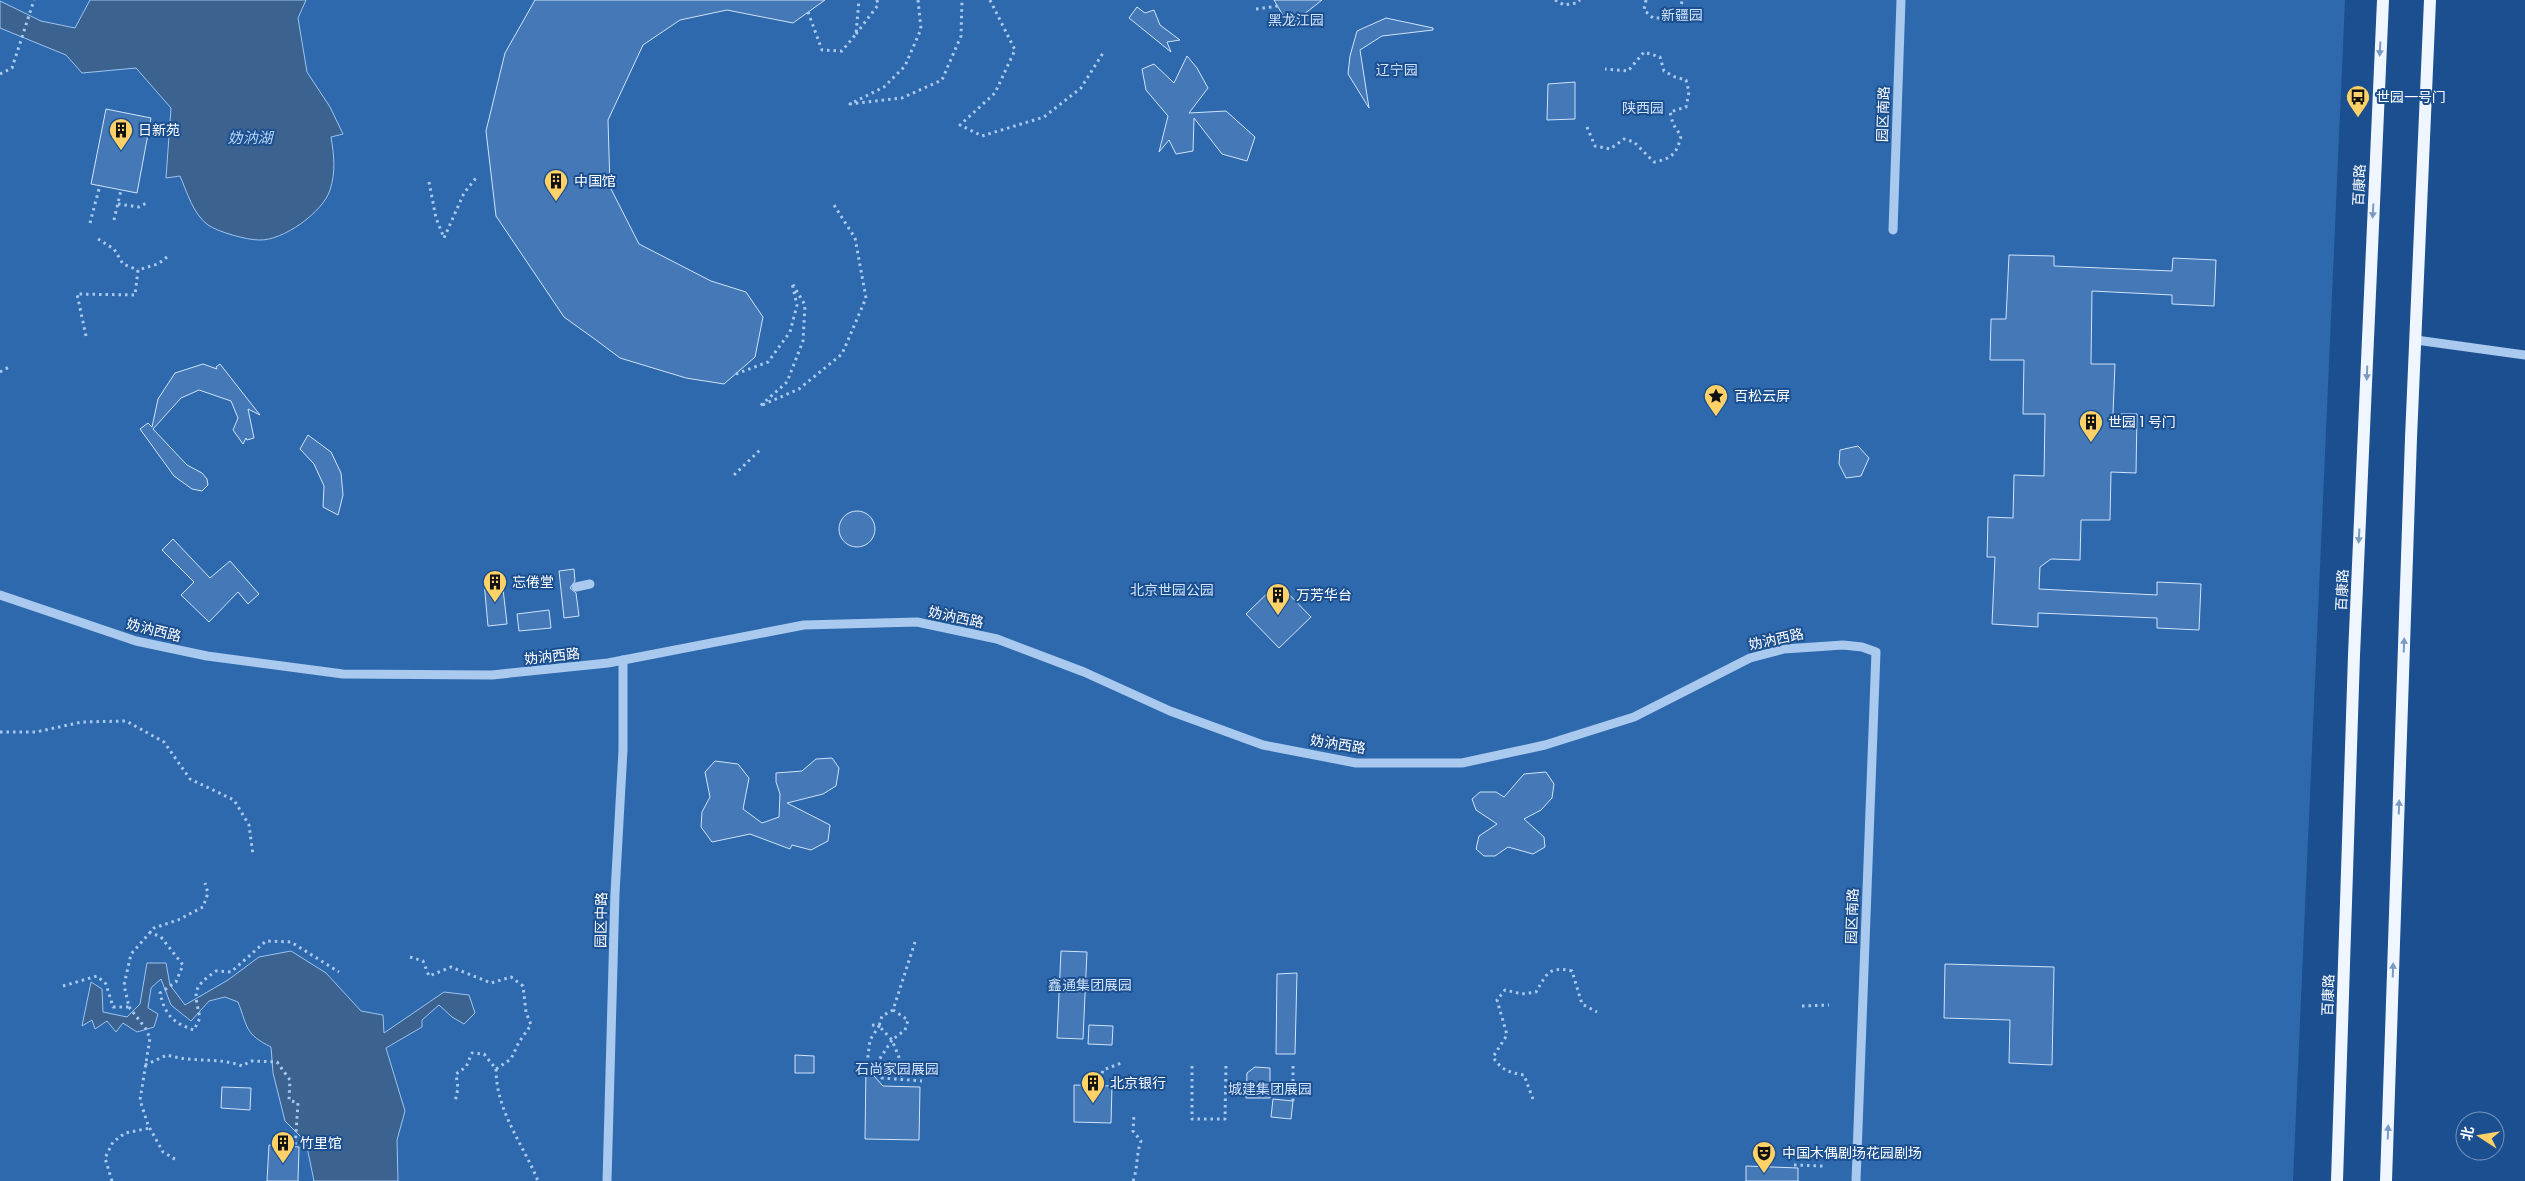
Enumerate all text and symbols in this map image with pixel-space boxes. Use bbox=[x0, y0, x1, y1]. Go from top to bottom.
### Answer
park label: 新疆园 bbox=[1661, 5, 1703, 25]
park label: 黑龙江园 bbox=[1268, 10, 1324, 30]
one-way arrow bbox=[2376, 41, 2384, 57]
park label: 辽宁园 bbox=[1376, 60, 1418, 80]
bus stop icon: 世园一号门 bbox=[2345, 84, 2371, 118]
street label: 园区南路 bbox=[1872, 86, 1894, 142]
place label: 世园一号门 bbox=[2376, 87, 2446, 107]
park label: 陕西园 bbox=[1622, 98, 1664, 118]
building icon: 日新苑 bbox=[108, 117, 134, 151]
place label: 日新苑 bbox=[138, 120, 180, 140]
water label: 妫汭湖 bbox=[227, 127, 274, 148]
street label: 百康路 bbox=[2348, 164, 2370, 206]
building icon: 中国馆 bbox=[543, 168, 569, 202]
place label: 中国馆 bbox=[574, 171, 616, 191]
one-way arrow bbox=[2369, 203, 2377, 219]
one-way arrow bbox=[2362, 366, 2370, 382]
place icon: 百松云屏 bbox=[1703, 383, 1729, 417]
place label: 百松云屏 bbox=[1734, 386, 1790, 406]
building icon: 世园 1 号门 bbox=[2078, 409, 2104, 443]
place label: 世园 1 号门 bbox=[2108, 412, 2176, 432]
one-way arrow bbox=[2355, 528, 2363, 544]
building icon: 忘倦堂 bbox=[482, 569, 508, 603]
street label: 百康路 bbox=[2331, 569, 2353, 611]
place label: 忘倦堂 bbox=[512, 572, 554, 592]
park label: 北京世园公园 bbox=[1130, 580, 1214, 600]
building icon: 万芳华台 bbox=[1265, 582, 1291, 616]
place label: 万芳华台 bbox=[1296, 585, 1352, 605]
street label: 妫汭西路 bbox=[927, 601, 985, 633]
street label: 妫汭西路 bbox=[124, 614, 184, 646]
street label: 妫汭西路 bbox=[1747, 623, 1805, 655]
one-way arrow bbox=[2400, 637, 2408, 653]
street label: 妫汭西路 bbox=[523, 643, 581, 669]
street label: 妫汭西路 bbox=[1309, 730, 1367, 758]
one-way arrow bbox=[2395, 799, 2403, 815]
street label: 园区南路 bbox=[1841, 888, 1863, 944]
street label: 园区中路 bbox=[591, 892, 611, 948]
one-way arrow bbox=[2389, 962, 2397, 978]
street label: 百康路 bbox=[2317, 974, 2339, 1016]
park label: 鑫通集团展园 bbox=[1048, 975, 1132, 995]
park label: 石尚家园展园 bbox=[855, 1059, 939, 1079]
building icon: 北京银行 bbox=[1080, 1070, 1106, 1104]
place label: 北京银行 bbox=[1110, 1073, 1166, 1093]
park label: 城建集团展园 bbox=[1228, 1079, 1312, 1099]
north arrow bbox=[2455, 1111, 2505, 1161]
one-way arrow bbox=[2384, 1124, 2392, 1140]
text: 北 bbox=[2456, 1124, 2479, 1142]
building icon: 竹里馆 bbox=[270, 1130, 296, 1164]
place label: 竹里馆 bbox=[300, 1133, 342, 1153]
theatre icon: 中国木偶剧场花园剧场 bbox=[1751, 1140, 1777, 1174]
place label: 中国木偶剧场花园剧场 bbox=[1782, 1143, 1922, 1163]

